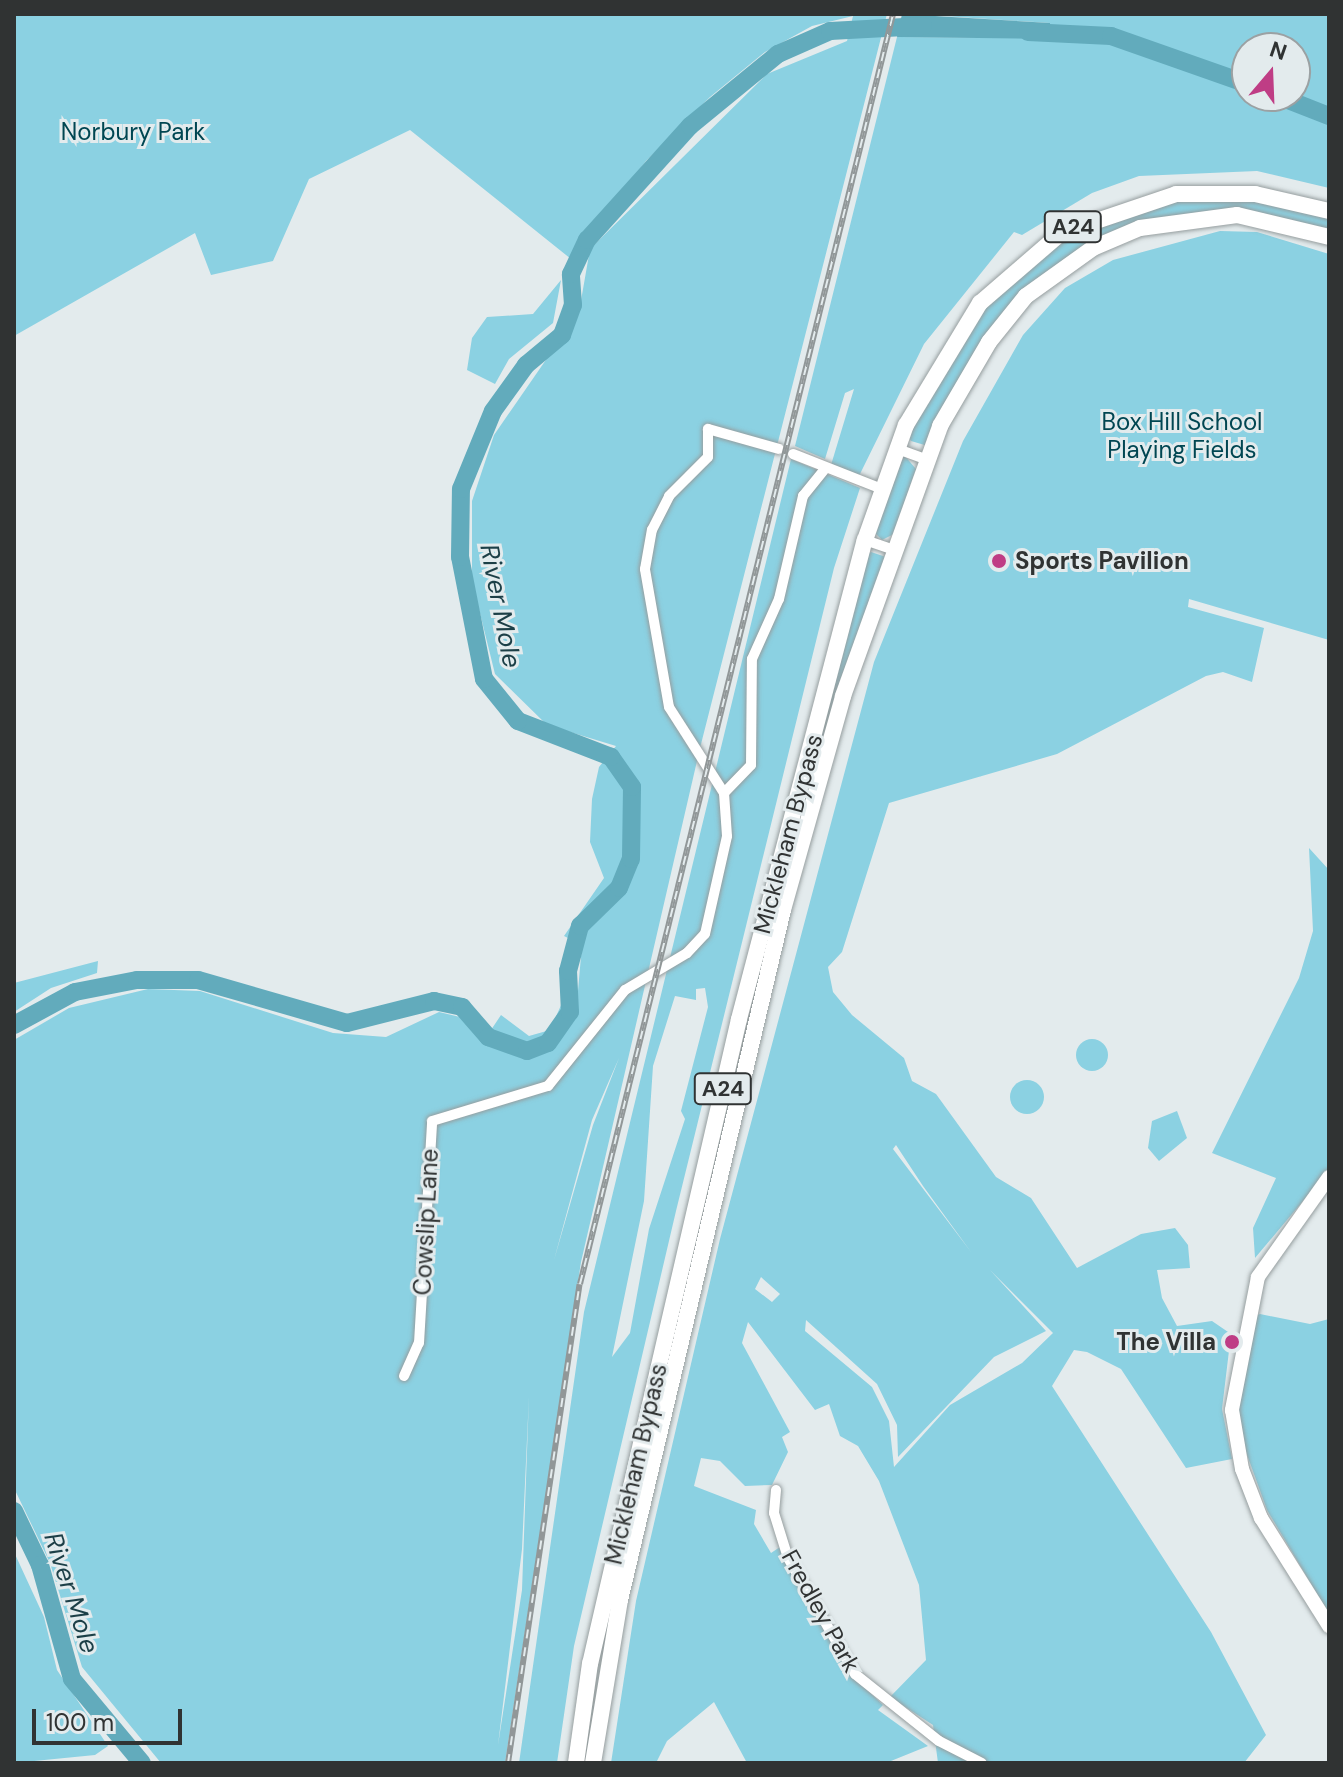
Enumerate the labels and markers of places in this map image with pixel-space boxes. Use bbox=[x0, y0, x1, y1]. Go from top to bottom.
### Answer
place label: Sports Pavilion bbox=[1015, 547, 1189, 575]
marker: Sports Pavilion bbox=[990, 552, 1008, 570]
place label: The Villa bbox=[1116, 1328, 1216, 1356]
marker: The Villa bbox=[1223, 1333, 1241, 1351]

